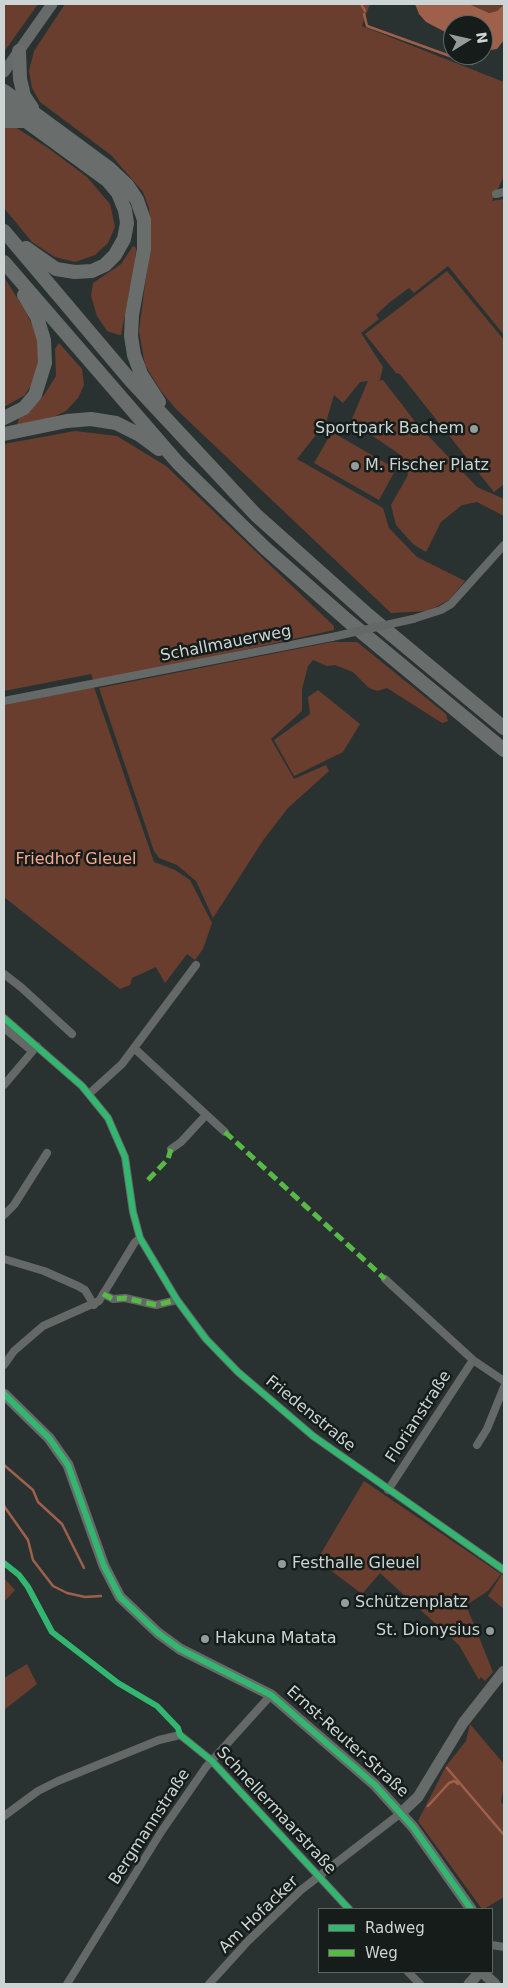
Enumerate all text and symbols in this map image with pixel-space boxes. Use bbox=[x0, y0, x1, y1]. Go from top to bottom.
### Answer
north arrow bbox=[443, 15, 493, 65]
text: N bbox=[473, 31, 491, 45]
place label: Sportpark Bachem bbox=[315, 419, 464, 439]
marker: Sportpark Bachem bbox=[468, 423, 480, 435]
place label: M. Fischer Platz bbox=[365, 456, 489, 476]
marker: M. Fischer Platz bbox=[349, 460, 361, 472]
street label: Schallmauerweg bbox=[159, 622, 293, 666]
park label: Friedhof Gleuel bbox=[16, 850, 136, 870]
street label: Florianstraße bbox=[382, 1368, 456, 1466]
street label: Friedenstraße bbox=[261, 1372, 359, 1456]
place label: Festhalle Gleuel bbox=[292, 1554, 420, 1574]
marker: Festhalle Gleuel bbox=[276, 1558, 288, 1570]
place label: Schützenplatz bbox=[355, 1593, 468, 1613]
marker: Schützenplatz bbox=[339, 1597, 351, 1609]
place label: St. Dionysius bbox=[376, 1621, 480, 1641]
marker: St. Dionysius bbox=[484, 1625, 496, 1637]
place label: Hakuna Matata bbox=[215, 1629, 337, 1649]
marker: Hakuna Matata bbox=[199, 1633, 211, 1645]
street label: Ernst-Reuter-Straße bbox=[282, 1682, 412, 1802]
street label: Schnellermaarstraße bbox=[212, 1743, 340, 1879]
street label: Bergmannstraße bbox=[105, 1766, 195, 1888]
street label: Am Hofacker bbox=[215, 1872, 303, 1958]
legend bbox=[318, 1908, 493, 1973]
text: Radweg bbox=[365, 1919, 425, 1937]
text: Weg bbox=[365, 1944, 398, 1962]

